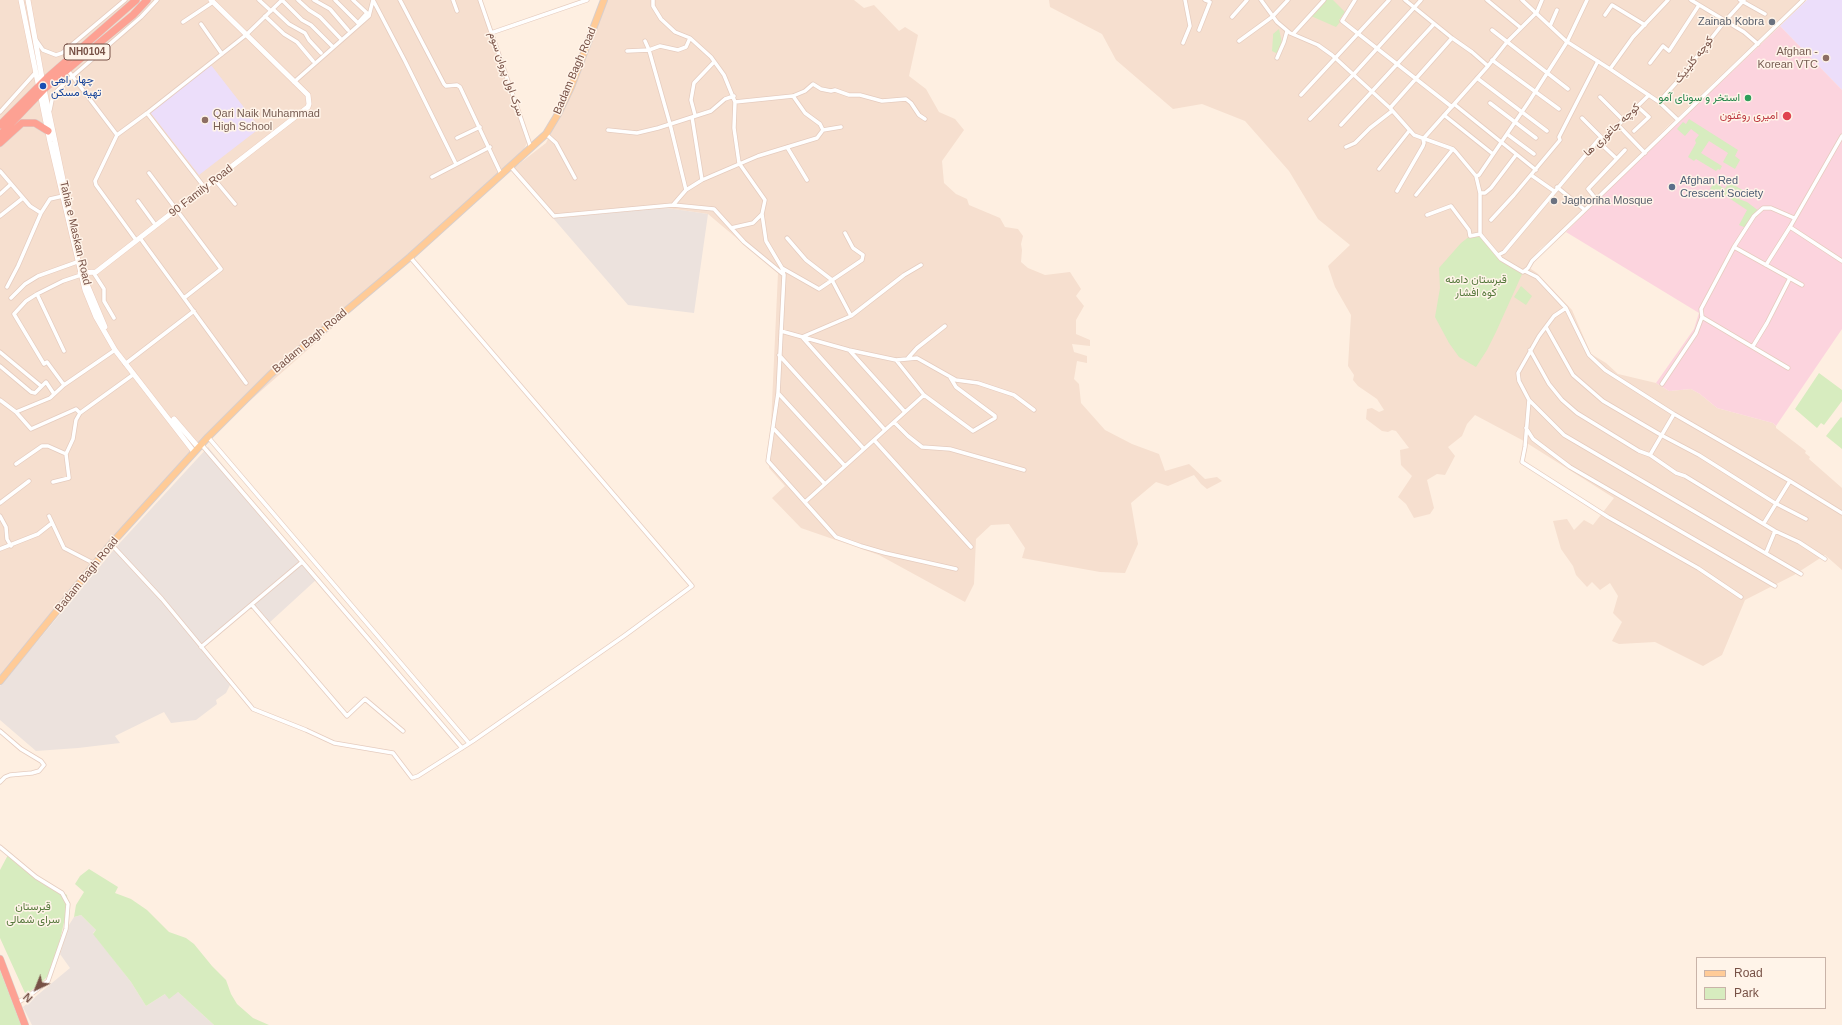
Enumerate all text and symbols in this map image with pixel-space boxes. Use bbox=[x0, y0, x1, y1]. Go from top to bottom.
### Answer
place label: Zainab Kobra bbox=[1698, 15, 1764, 29]
marker: Zainab Kobra bbox=[1767, 17, 1777, 27]
street label: Badam Bagh Road bbox=[551, 26, 599, 116]
street label: سرک اول پروان سوم bbox=[485, 30, 527, 118]
street label: کوچه کلینیک bbox=[1671, 34, 1717, 86]
road number: NH0104 bbox=[64, 44, 110, 60]
place label: Afghan - Korean VTC bbox=[1757, 45, 1818, 71]
marker: Afghan - Korean VTC bbox=[1821, 53, 1831, 63]
place label: چهار راهی تهیه مسکن bbox=[51, 73, 101, 99]
marker: چهار راهی تهیه مسکن bbox=[38, 81, 48, 91]
place label: استخر و سونای آمو bbox=[1658, 91, 1740, 105]
marker: استخر و سونای آمو bbox=[1743, 93, 1753, 103]
street label: کوچه جاغوری ها bbox=[1581, 101, 1643, 159]
place label: Qari Naik Muhammad High School bbox=[213, 107, 320, 133]
place label: امیری روغتون bbox=[1720, 109, 1778, 123]
marker: امیری روغتون bbox=[1781, 110, 1793, 122]
marker: Qari Naik Muhammad High School bbox=[200, 115, 210, 125]
street label: 90 Family Road bbox=[167, 162, 235, 220]
place label: Afghan Red Crescent Society bbox=[1680, 174, 1763, 200]
street label: Tahia e Maskan Road bbox=[57, 180, 93, 286]
marker: Afghan Red Crescent Society bbox=[1667, 182, 1677, 192]
place label: Jaghoriha Mosque bbox=[1562, 194, 1653, 208]
marker: Jaghoriha Mosque bbox=[1549, 196, 1559, 206]
park label: قبرستان دامنه کوه افشار bbox=[1445, 273, 1507, 299]
street label: Badam Bagh Road bbox=[270, 306, 350, 376]
street label: Badam Bagh Road bbox=[53, 535, 121, 615]
park label: قبرستان سرای شمالی bbox=[6, 900, 60, 926]
legend bbox=[1696, 957, 1826, 1009]
text: Road bbox=[1734, 966, 1763, 980]
north arrow bbox=[16, 969, 56, 1009]
text: Park bbox=[1734, 986, 1759, 1000]
text: N bbox=[21, 991, 35, 1005]

